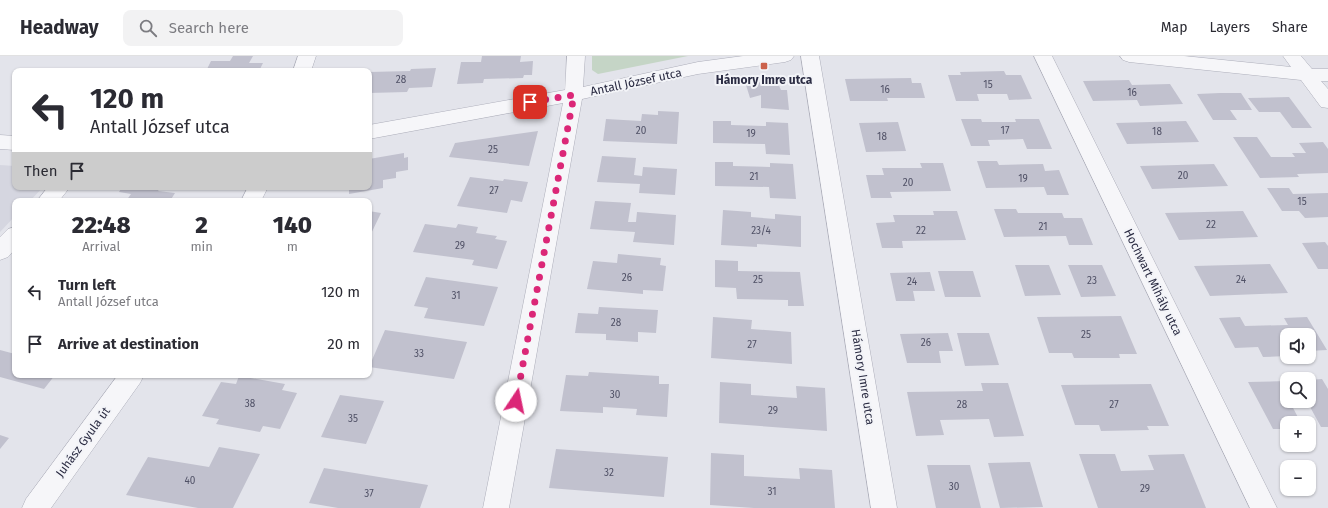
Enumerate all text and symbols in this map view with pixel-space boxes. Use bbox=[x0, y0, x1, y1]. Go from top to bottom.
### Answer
search box bbox=[123, 10, 403, 46]
text: Headway bbox=[20, 16, 99, 39]
icon: search bbox=[137, 17, 159, 39]
text: Search here bbox=[169, 19, 249, 37]
text: Map bbox=[1161, 19, 1187, 36]
text: Layers bbox=[1209, 19, 1250, 36]
text: Share bbox=[1272, 19, 1308, 36]
marker: Hámory Imre utca bbox=[759, 61, 769, 71]
street label: Antall József utca bbox=[589, 65, 683, 99]
place label: Hámory Imre utca bbox=[716, 73, 813, 87]
house number: 28 bbox=[396, 74, 407, 86]
house number: 15 bbox=[983, 79, 993, 91]
text: 120 m bbox=[90, 82, 164, 115]
icon: left bbox=[24, 84, 76, 136]
house number: 16 bbox=[880, 84, 890, 96]
pin bbox=[513, 85, 547, 119]
house number: 16 bbox=[1127, 87, 1137, 99]
icon: arrive bbox=[519, 91, 541, 113]
text: Antall József utca bbox=[90, 116, 230, 138]
house number: 20 bbox=[636, 125, 647, 137]
house number: 17 bbox=[1001, 125, 1010, 137]
house number: 18 bbox=[1152, 126, 1162, 138]
house number: 19 bbox=[746, 128, 756, 140]
house number: 18 bbox=[877, 131, 887, 143]
house number: 25 bbox=[488, 144, 498, 156]
icon: arrive bbox=[66, 160, 88, 182]
text: Then bbox=[24, 162, 58, 180]
house number: 20 bbox=[1178, 170, 1189, 182]
house number: 21 bbox=[749, 171, 759, 183]
house number: 19 bbox=[1018, 173, 1028, 185]
house number: 20 bbox=[903, 177, 914, 189]
house number: 27 bbox=[489, 185, 499, 197]
house number: 15 bbox=[1297, 196, 1307, 208]
text: 22:48 bbox=[72, 211, 131, 239]
text: 2 bbox=[195, 211, 208, 239]
text: 140 bbox=[273, 211, 312, 239]
house number: 22 bbox=[1206, 219, 1216, 231]
house number: 21 bbox=[1038, 221, 1048, 233]
house number: 23/4 bbox=[751, 225, 772, 237]
house number: 22 bbox=[916, 225, 926, 237]
street label: Hochwart Mihály utca bbox=[1121, 226, 1185, 338]
text: Arrival bbox=[82, 239, 120, 254]
text: min bbox=[190, 239, 213, 254]
text: m bbox=[287, 239, 298, 254]
house number: 29 bbox=[455, 240, 465, 252]
house number: 26 bbox=[622, 272, 632, 284]
house number: 25 bbox=[753, 274, 763, 286]
house number: 24 bbox=[1236, 274, 1247, 286]
house number: 23 bbox=[1087, 275, 1097, 287]
text: Turn left bbox=[58, 276, 116, 294]
house number: 24 bbox=[907, 276, 918, 288]
icon: left bbox=[24, 281, 46, 303]
text: 120 m bbox=[321, 283, 360, 301]
house number: 31 bbox=[451, 290, 461, 302]
text: Antall József utca bbox=[58, 294, 159, 309]
house number: 28 bbox=[611, 317, 622, 329]
street label: Hámory Imre utca bbox=[849, 328, 877, 426]
map controls bbox=[1280, 328, 1316, 496]
button: sound bbox=[1280, 328, 1316, 364]
house number: 25 bbox=[1081, 329, 1091, 341]
icon: arrive bbox=[24, 333, 46, 355]
text: Arrive at destination bbox=[58, 335, 199, 353]
text: 20 m bbox=[327, 335, 360, 353]
house number: 26 bbox=[921, 337, 931, 349]
house number: 27 bbox=[747, 339, 757, 351]
house number: 33 bbox=[414, 348, 424, 360]
button: search bbox=[1280, 372, 1316, 408]
position arrow bbox=[495, 380, 537, 422]
house number: 30 bbox=[610, 389, 621, 401]
house number: 38 bbox=[245, 398, 256, 410]
house number: 28 bbox=[957, 399, 968, 411]
house number: 27 bbox=[1109, 399, 1119, 411]
street label: Juhász Gyula út bbox=[53, 404, 113, 480]
house number: 29 bbox=[768, 405, 778, 417]
house number: 35 bbox=[348, 413, 358, 425]
button: + bbox=[1280, 416, 1316, 452]
button: − bbox=[1280, 460, 1316, 496]
house number: 32 bbox=[604, 467, 614, 479]
house number: 40 bbox=[185, 475, 196, 487]
house number: 30 bbox=[949, 481, 960, 493]
house number: 29 bbox=[1140, 483, 1150, 495]
house number: 31 bbox=[767, 486, 777, 498]
house number: 37 bbox=[364, 488, 374, 500]

